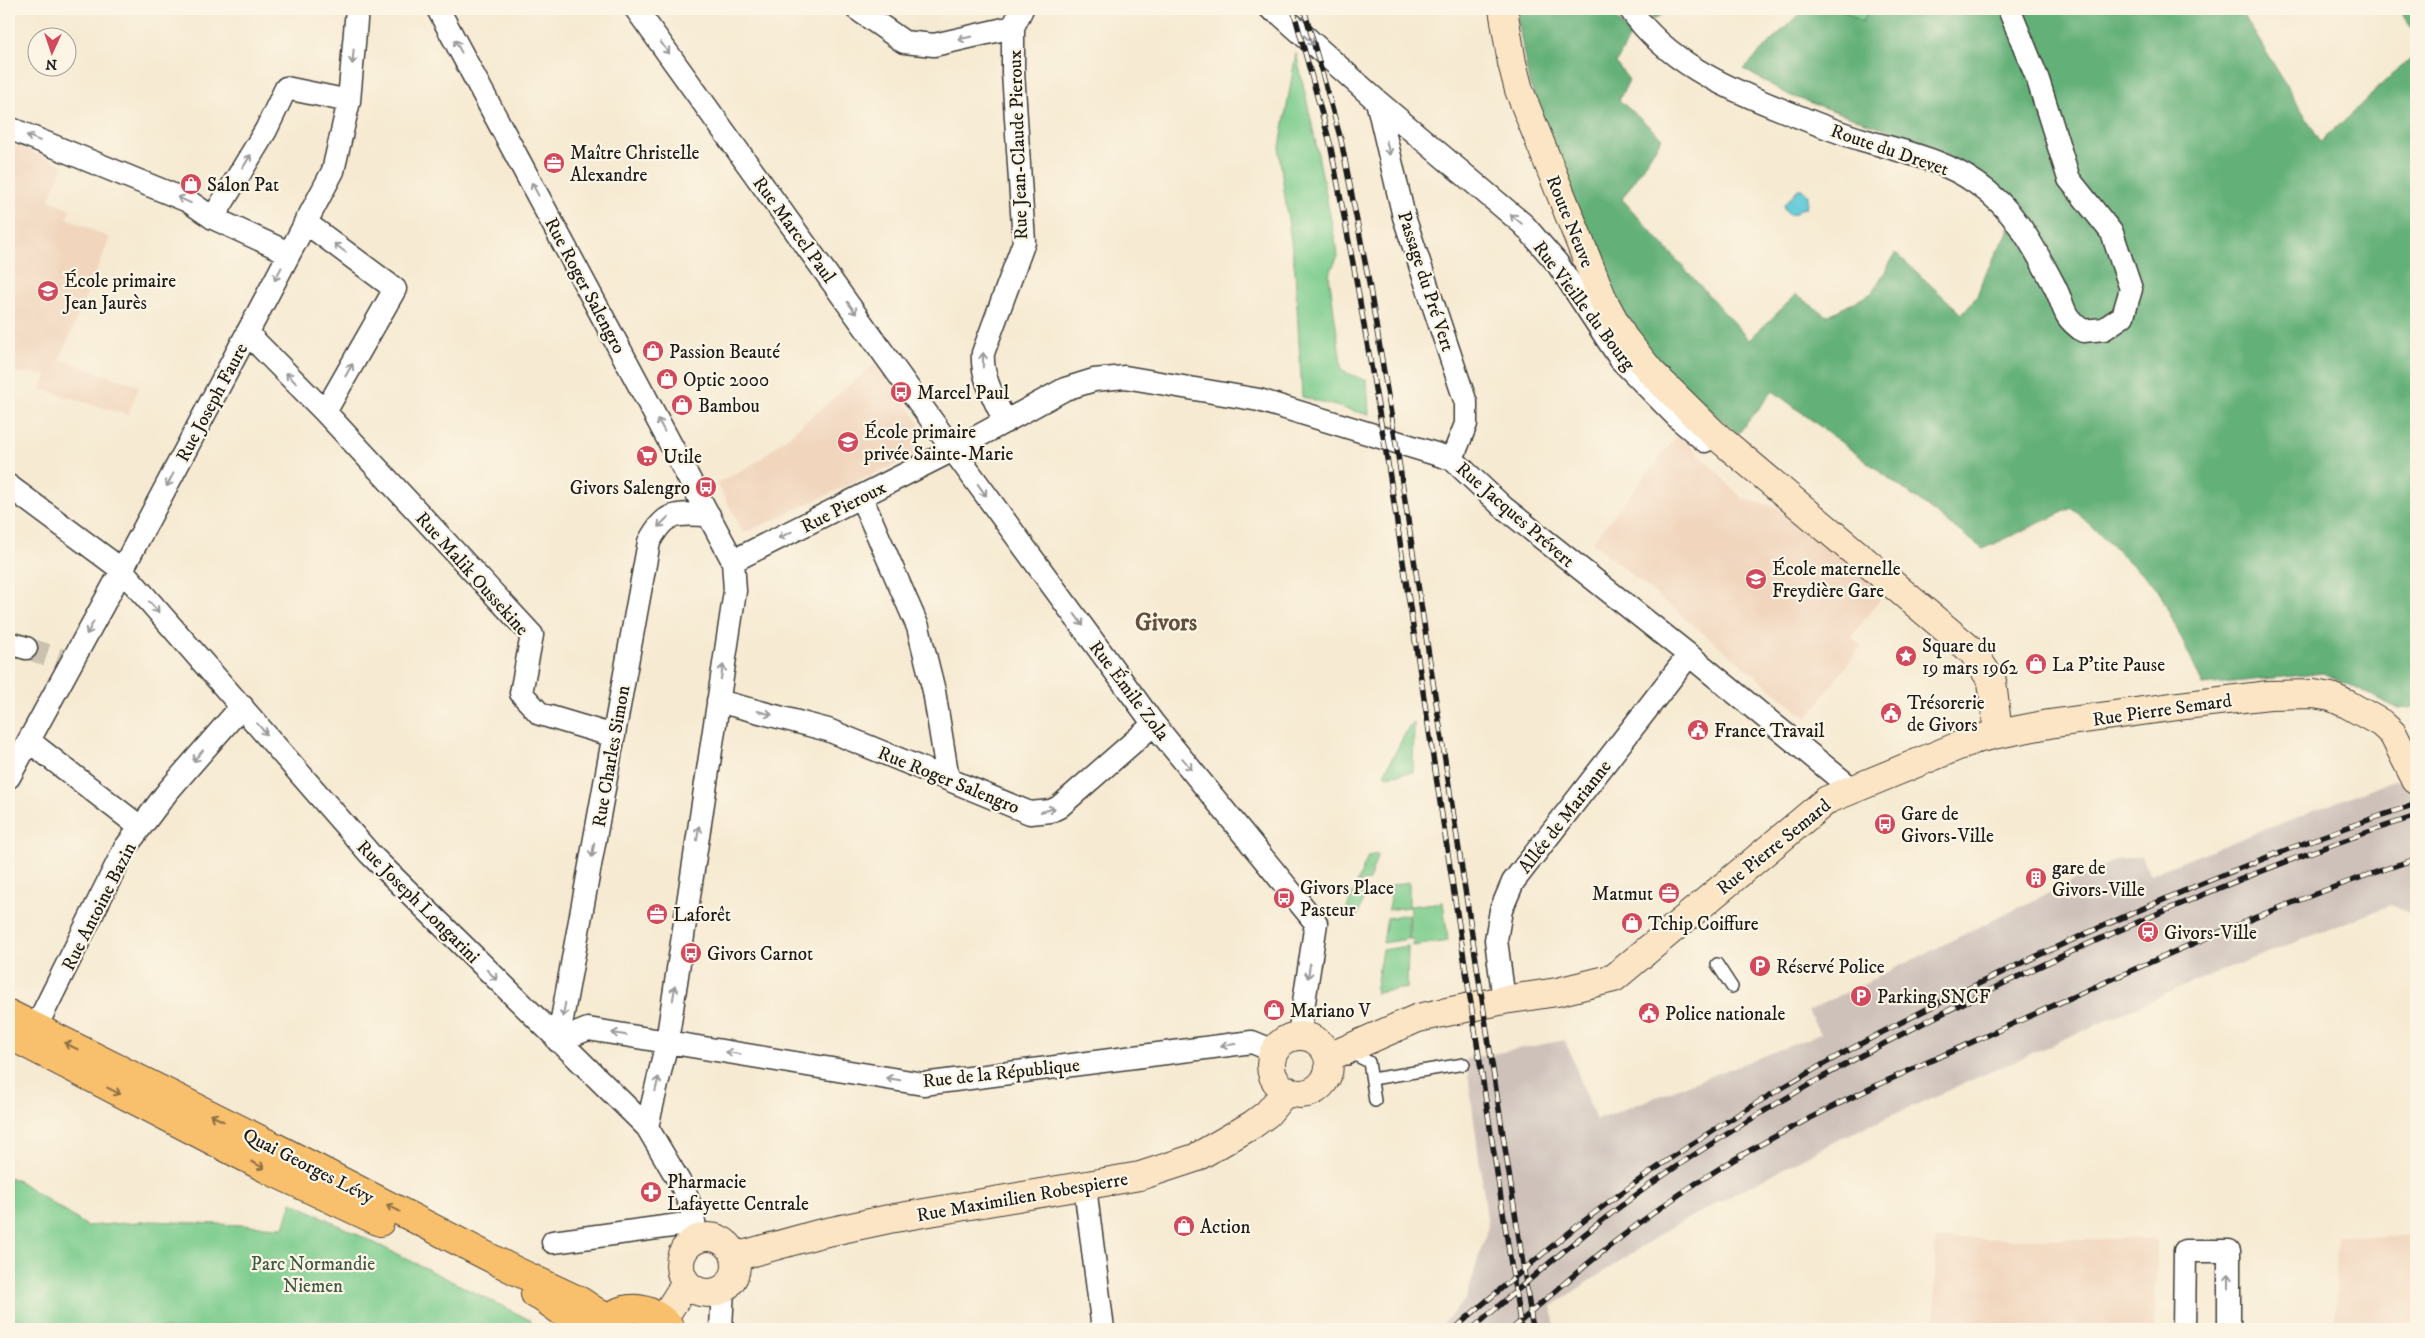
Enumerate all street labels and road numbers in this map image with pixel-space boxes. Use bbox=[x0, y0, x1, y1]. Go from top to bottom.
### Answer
street label: Rue Jean-Claude Pieroux bbox=[1004, 49, 1033, 240]
street label: Route du Drevet bbox=[1828, 120, 1951, 181]
street label: Rue Marcel Paul bbox=[747, 172, 840, 288]
street label: Route Neuve bbox=[1541, 172, 1599, 271]
street label: Passage du Pré Vert bbox=[1392, 209, 1459, 354]
street label: Rue Roger Salengro bbox=[539, 214, 630, 358]
street label: Rue Vieille du Bourg bbox=[1528, 237, 1640, 376]
street label: Rue Joseph Faure bbox=[171, 339, 253, 466]
street label: Rue Jacques Prévert bbox=[1450, 457, 1579, 574]
street label: Rue Pieroux bbox=[797, 476, 891, 539]
street label: Rue Malik Oussekine bbox=[410, 507, 534, 641]
street label: Rue Émile Zola bbox=[1084, 636, 1175, 745]
street label: Rue Charles Simon bbox=[588, 684, 635, 829]
street label: Rue Pierre Semard bbox=[2091, 689, 2234, 732]
street label: Rue Roger Salengro bbox=[874, 741, 1023, 819]
street label: Allée de Marianne bbox=[1514, 755, 1617, 878]
street label: Rue Pierre Semard bbox=[1712, 794, 1836, 900]
street label: Rue Joseph Longarini bbox=[352, 836, 484, 969]
street label: Rue Antoine Bazin bbox=[57, 839, 142, 975]
street label: Rue de la République bbox=[921, 1054, 1081, 1094]
street label: Quai Georges Lévy bbox=[239, 1123, 379, 1210]
street label: Rue Maximilien Robespierre bbox=[915, 1168, 1130, 1227]

